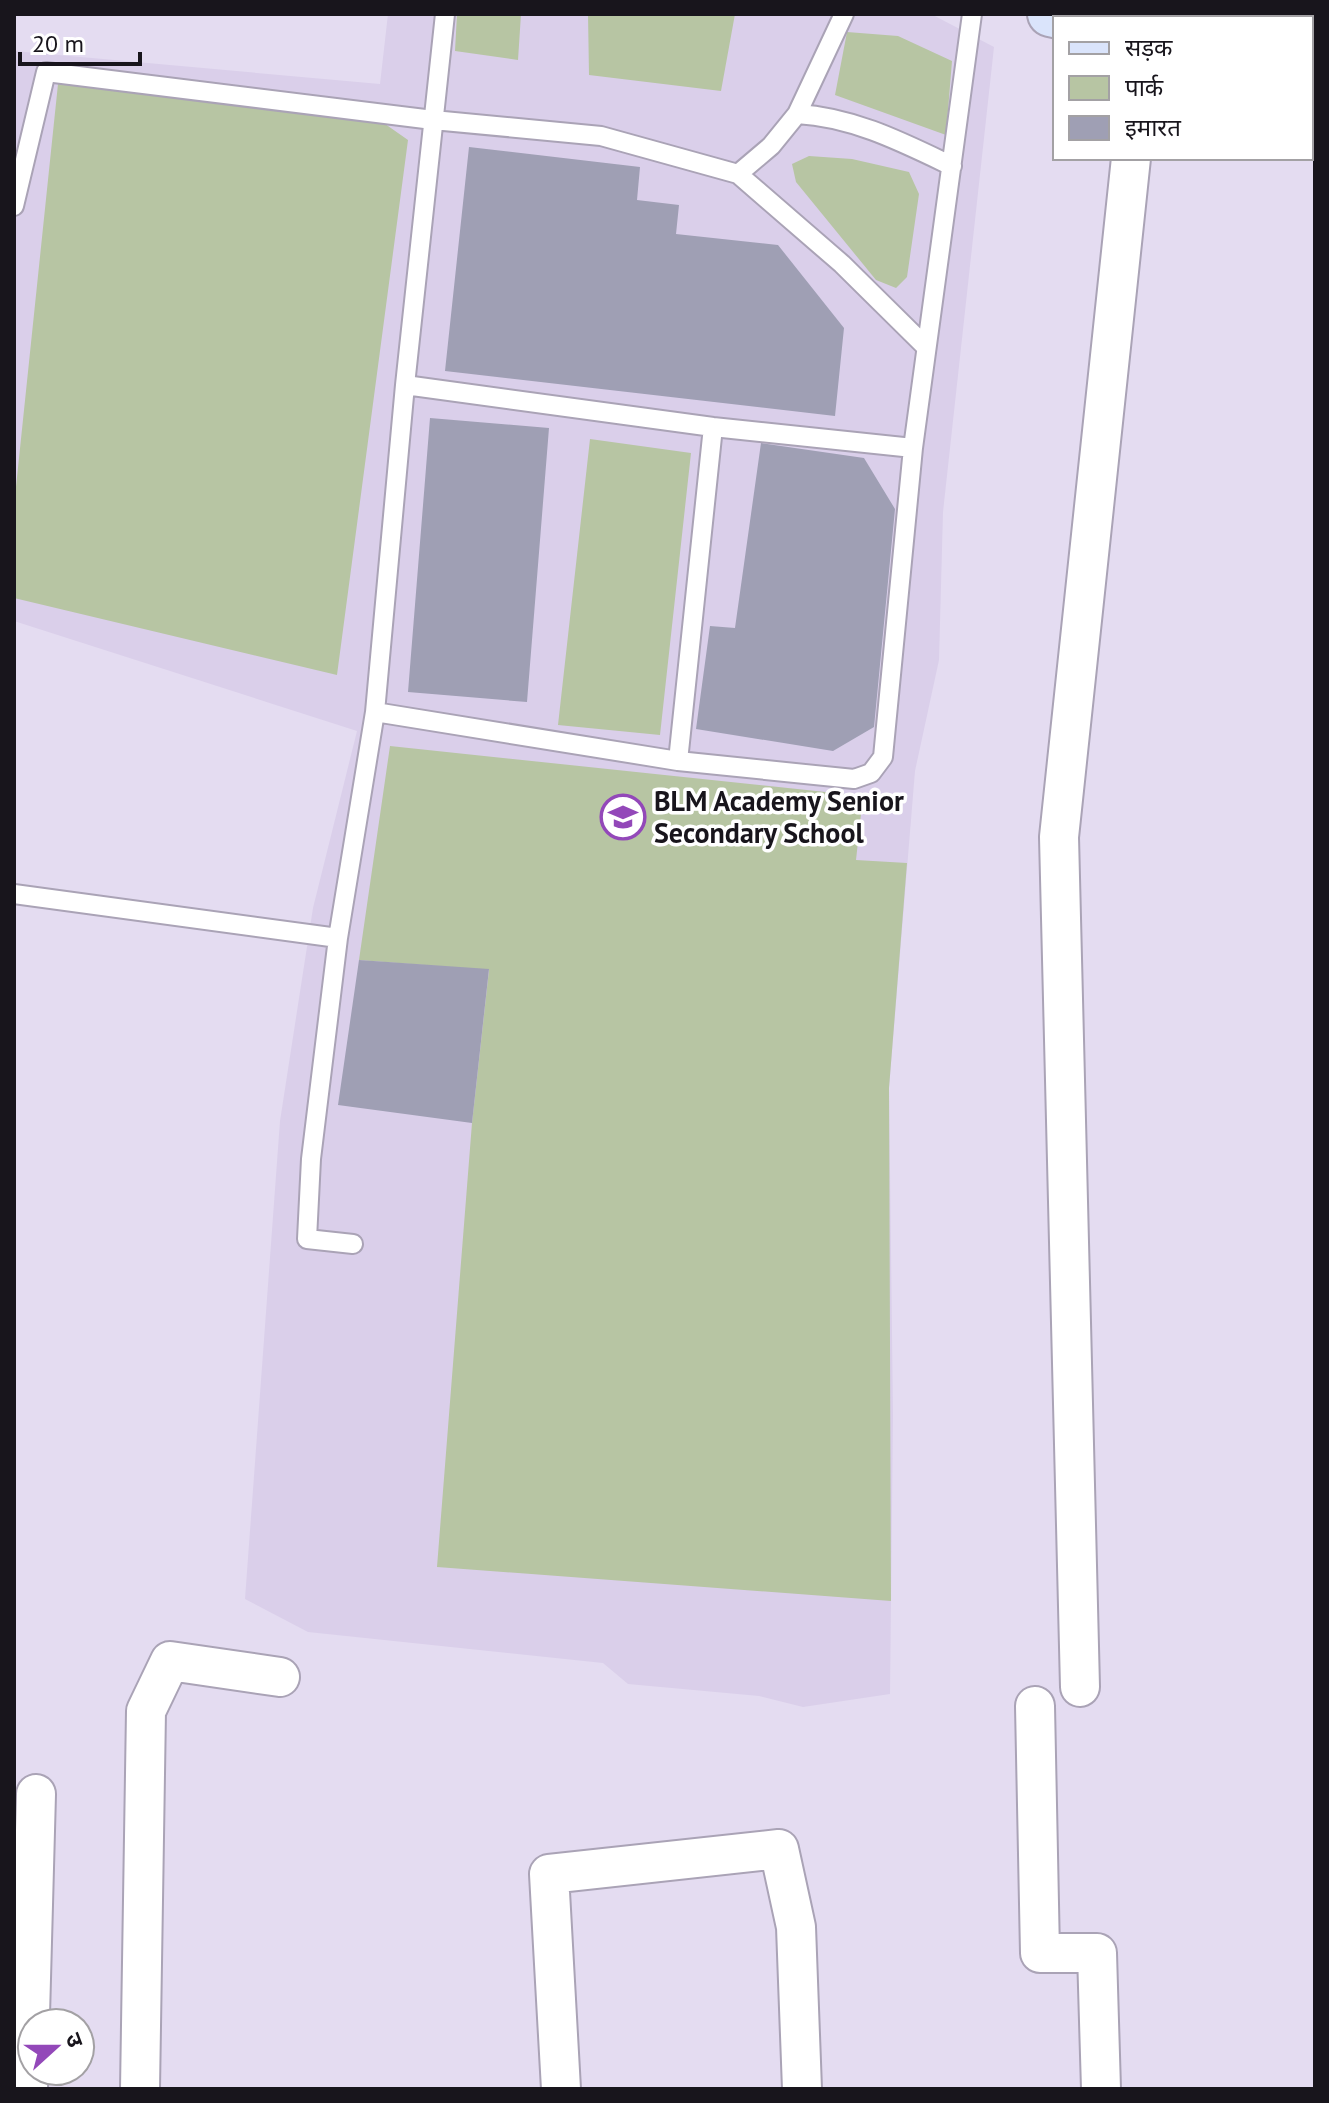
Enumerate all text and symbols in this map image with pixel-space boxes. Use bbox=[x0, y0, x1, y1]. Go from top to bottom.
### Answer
scale bar bbox=[20, 16, 140, 66]
legend bbox=[1053, 16, 1313, 160]
text: 20 m bbox=[32, 28, 84, 59]
text: सड़क bbox=[1125, 32, 1173, 63]
text: पार्क bbox=[1125, 72, 1164, 103]
text: इमारत bbox=[1125, 112, 1182, 143]
place label: BLM Academy Senior Secondary School bbox=[654, 782, 904, 851]
school or university icon: BLM Academy Senior Secondary School bbox=[599, 793, 647, 841]
north arrow bbox=[16, 2007, 96, 2087]
text: उ bbox=[59, 2029, 90, 2052]

